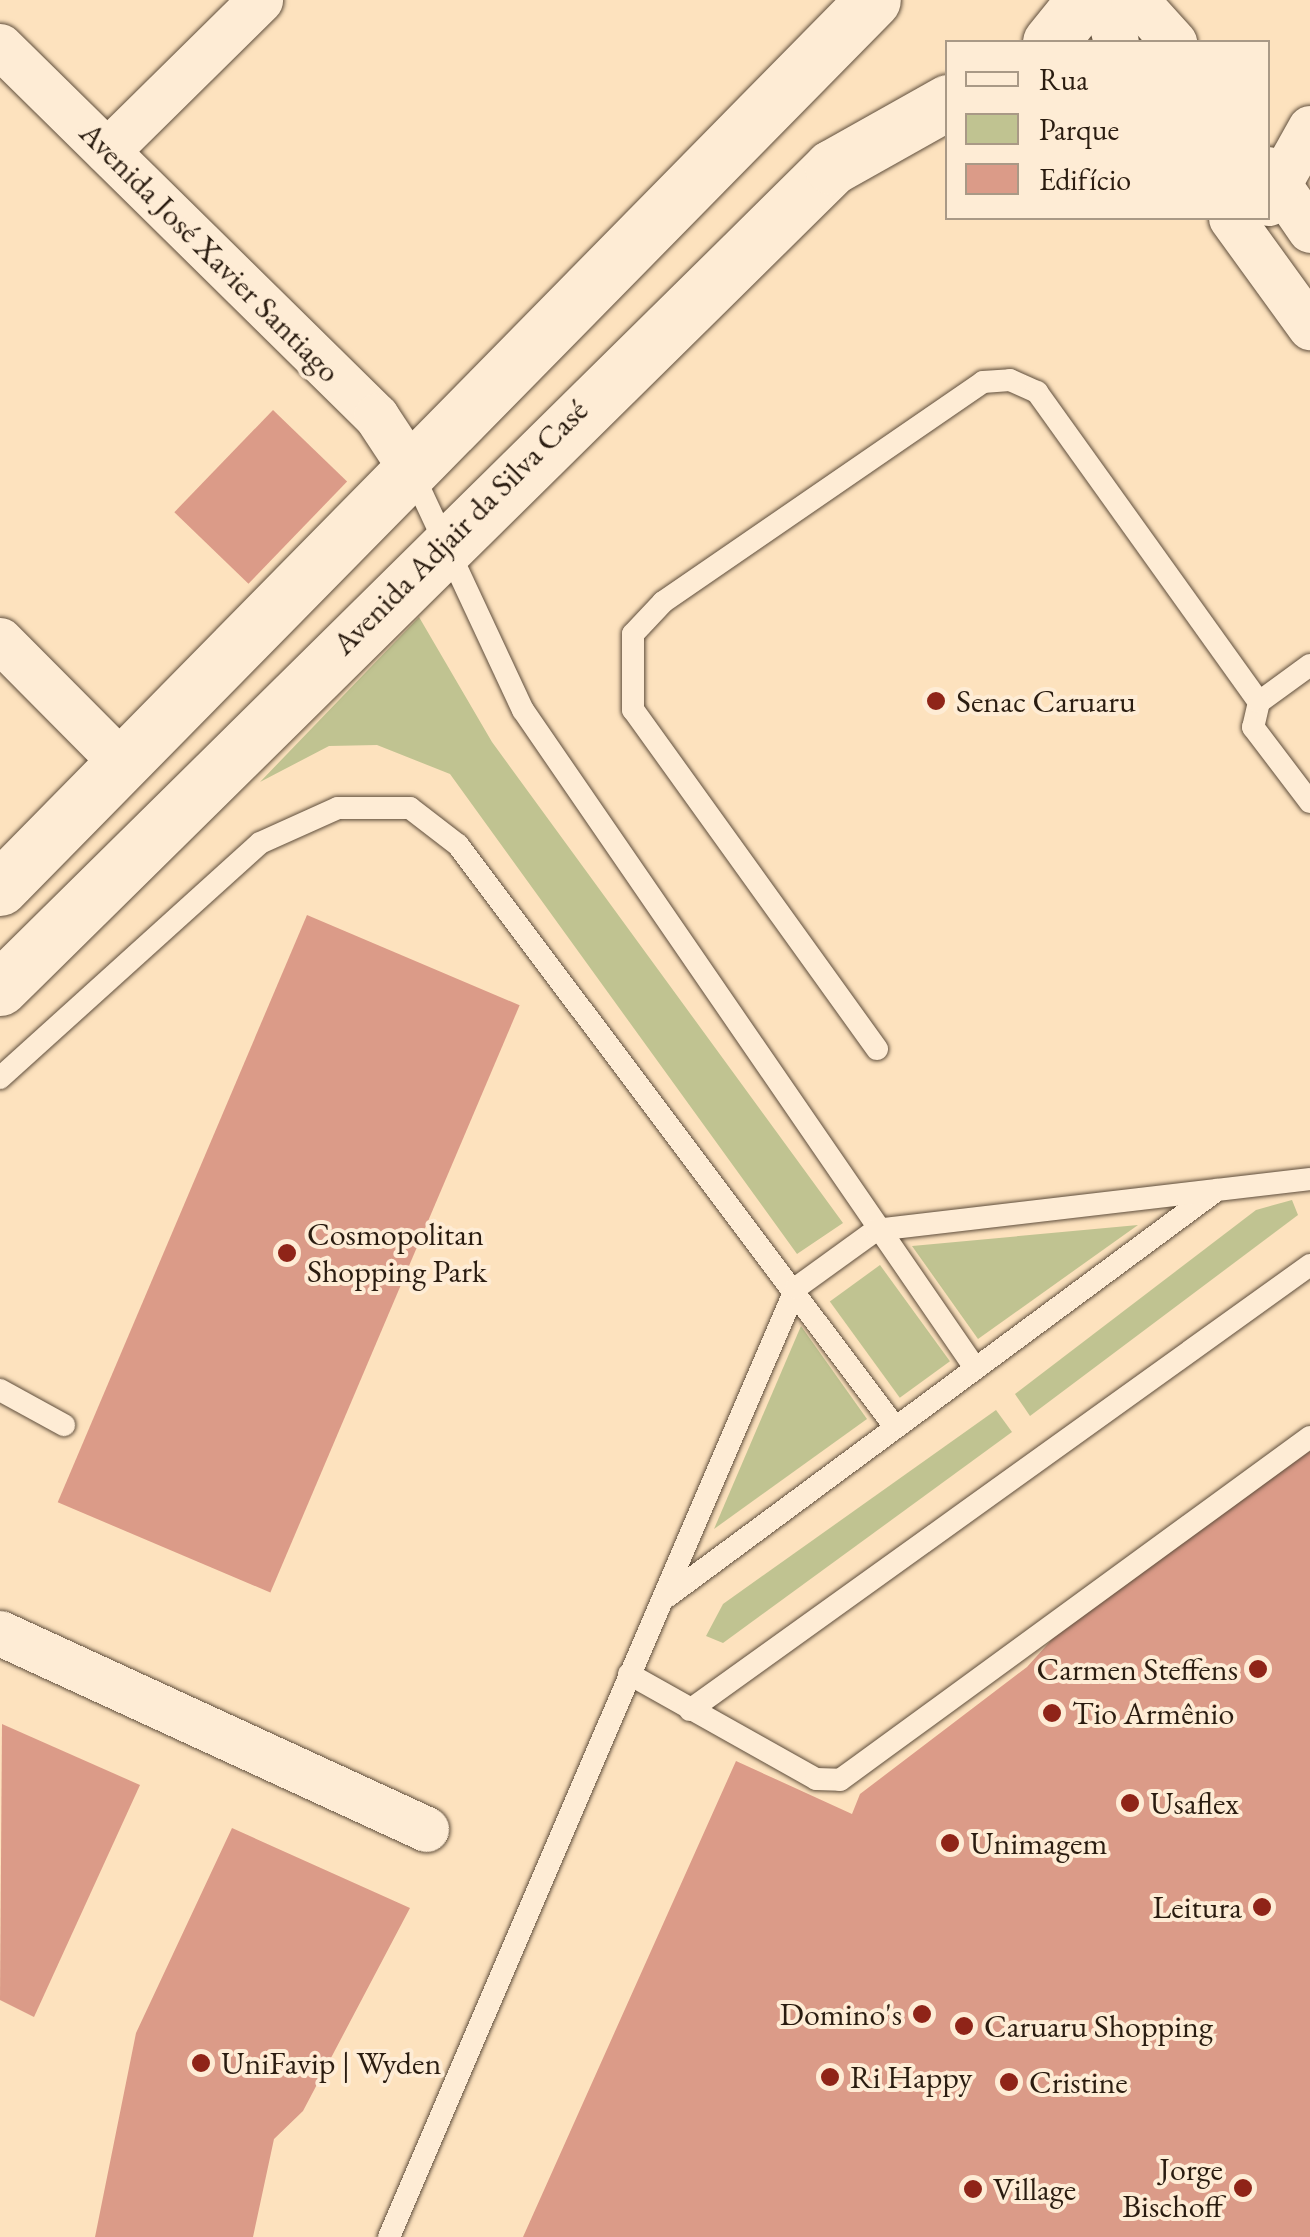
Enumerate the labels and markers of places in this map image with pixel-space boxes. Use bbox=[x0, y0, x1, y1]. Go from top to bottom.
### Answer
place label: Senac Caruaru bbox=[956, 682, 1136, 720]
marker: Senac Caruaru bbox=[925, 690, 947, 712]
place label: Cosmopolitan Shopping Park bbox=[307, 1216, 487, 1291]
marker: Cosmopolitan Shopping Park bbox=[276, 1242, 298, 1264]
place label: Carmen Steffens bbox=[1036, 1650, 1238, 1688]
marker: Carmen Steffens bbox=[1247, 1658, 1269, 1680]
place label: Tio Armênio bbox=[1072, 1694, 1234, 1732]
marker: Tio Armênio bbox=[1041, 1702, 1063, 1724]
place label: Usaflex bbox=[1150, 1784, 1239, 1822]
marker: Usaflex bbox=[1119, 1792, 1141, 1814]
place label: Unimagem bbox=[970, 1824, 1107, 1862]
marker: Unimagem bbox=[939, 1832, 961, 1854]
place label: Leitura bbox=[1153, 1888, 1242, 1926]
marker: Leitura bbox=[1251, 1896, 1273, 1918]
place label: Domino's bbox=[780, 1995, 902, 2033]
marker: Domino's bbox=[911, 2003, 933, 2025]
place label: Caruaru Shopping bbox=[984, 2007, 1213, 2045]
marker: Caruaru Shopping bbox=[953, 2015, 975, 2037]
place label: UniFavip | Wyden bbox=[221, 2044, 441, 2082]
marker: UniFavip | Wyden bbox=[190, 2052, 212, 2074]
place label: Ri Happy bbox=[850, 2058, 972, 2096]
place label: Cristine bbox=[1029, 2063, 1128, 2101]
marker: Ri Happy bbox=[819, 2066, 841, 2088]
marker: Cristine bbox=[998, 2071, 1020, 2093]
place label: Jorge Bischoff bbox=[1122, 2151, 1223, 2226]
place label: Village bbox=[993, 2170, 1076, 2208]
marker: Jorge Bischoff bbox=[1232, 2177, 1254, 2199]
marker: Village bbox=[962, 2178, 984, 2200]

